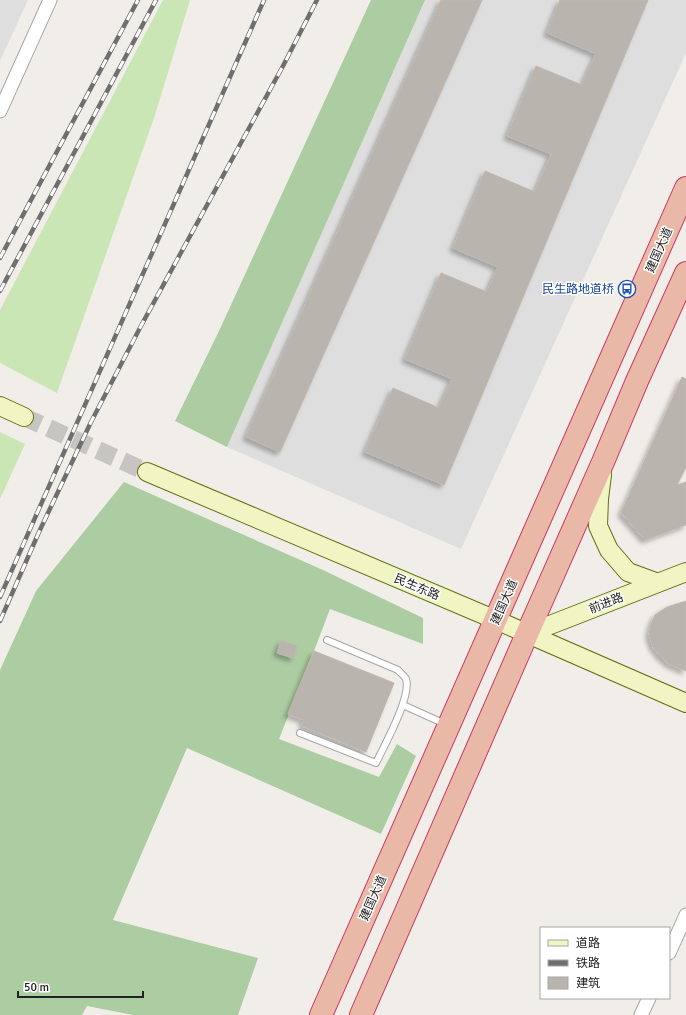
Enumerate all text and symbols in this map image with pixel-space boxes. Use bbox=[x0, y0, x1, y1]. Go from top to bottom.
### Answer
street label: 建国大道 bbox=[643, 225, 676, 275]
bus stop icon: 民生路地道桥 bbox=[617, 279, 637, 299]
place label: 民生路地道桥 bbox=[542, 282, 614, 297]
street label: 民生东路 bbox=[392, 571, 442, 604]
street label: 建国大道 bbox=[488, 577, 521, 627]
street label: 前进路 bbox=[587, 590, 626, 617]
street label: 建国大道 bbox=[357, 873, 390, 923]
legend bbox=[540, 927, 670, 999]
text: 道路 bbox=[576, 936, 600, 951]
text: 铁路 bbox=[576, 956, 600, 971]
scale bar bbox=[18, 973, 143, 999]
text: 建筑 bbox=[576, 976, 600, 991]
text: 50 m bbox=[24, 980, 49, 995]

